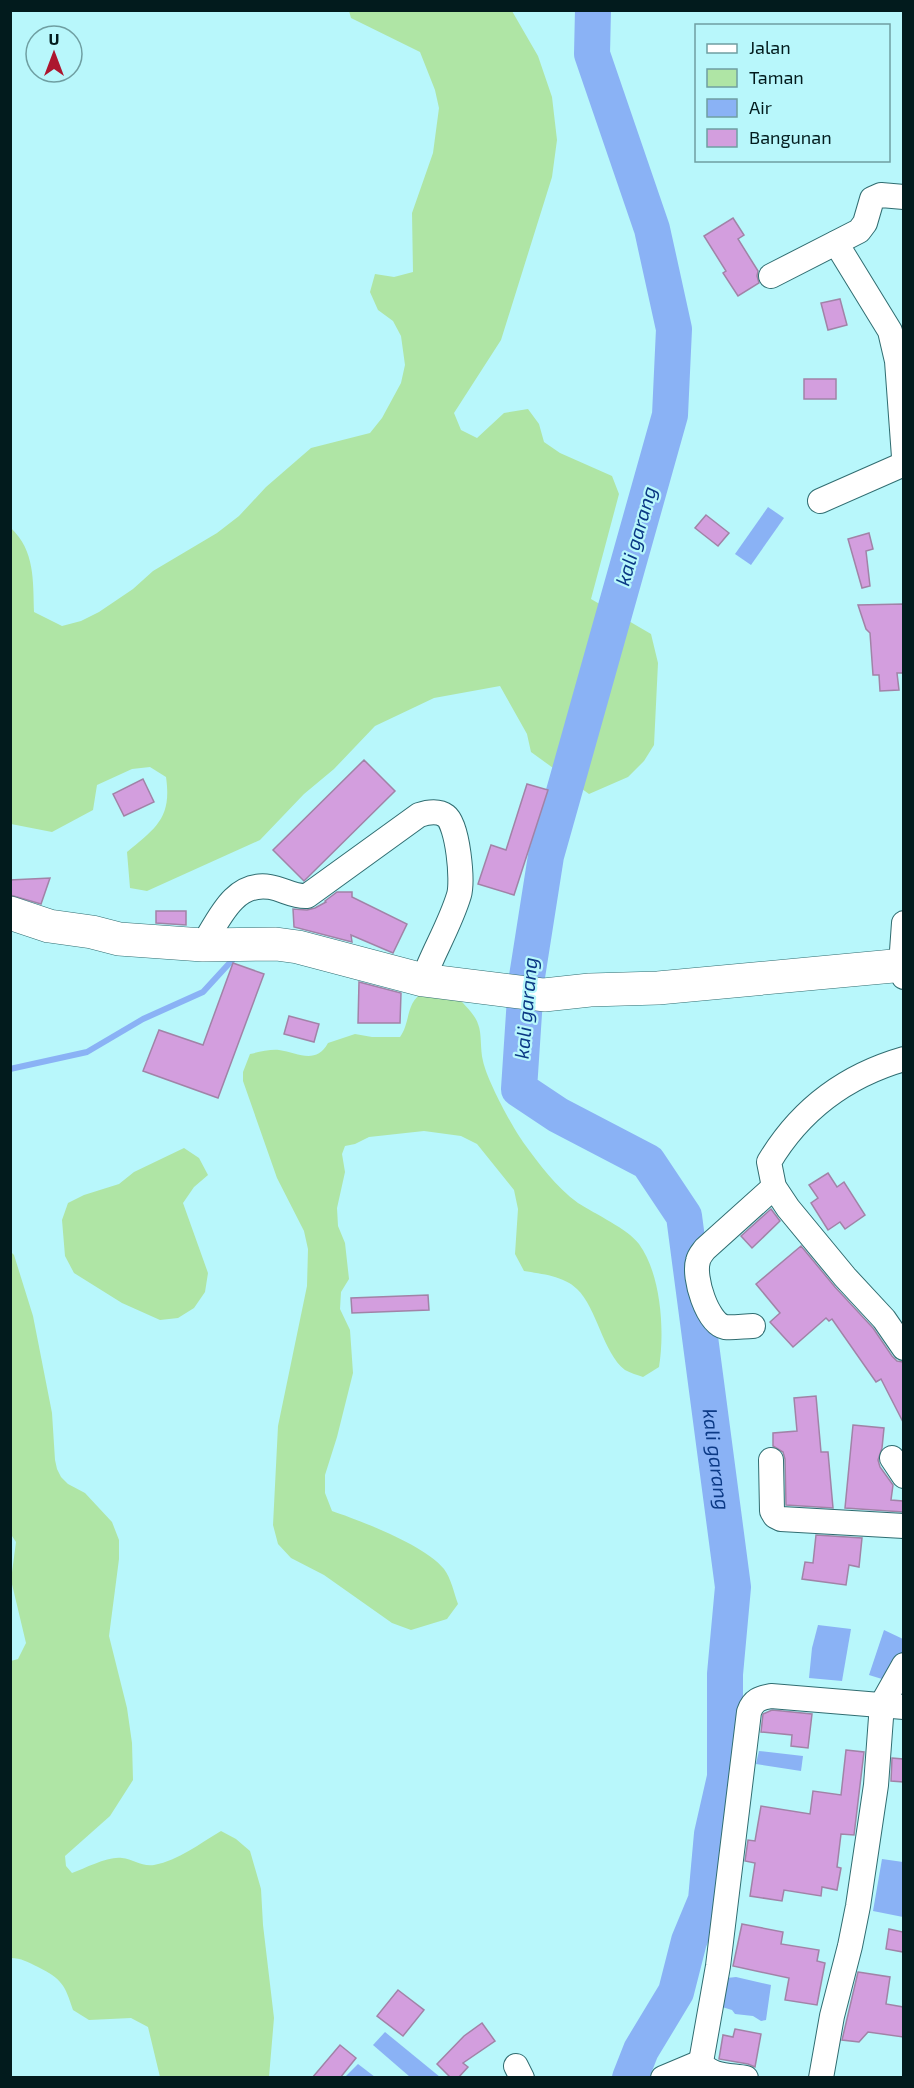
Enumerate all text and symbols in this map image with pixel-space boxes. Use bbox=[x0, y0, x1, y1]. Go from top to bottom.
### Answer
north arrow bbox=[24, 24, 84, 84]
legend bbox=[695, 24, 890, 162]
text: U bbox=[49, 29, 59, 48]
text: Jalan bbox=[749, 36, 791, 58]
text: Taman bbox=[749, 66, 804, 88]
text: Air bbox=[749, 96, 772, 118]
text: Bangunan bbox=[749, 126, 832, 148]
water label: kali garang bbox=[609, 483, 661, 588]
water label: kali garang bbox=[509, 956, 541, 1060]
water label: kali garang bbox=[699, 1407, 736, 1511]

